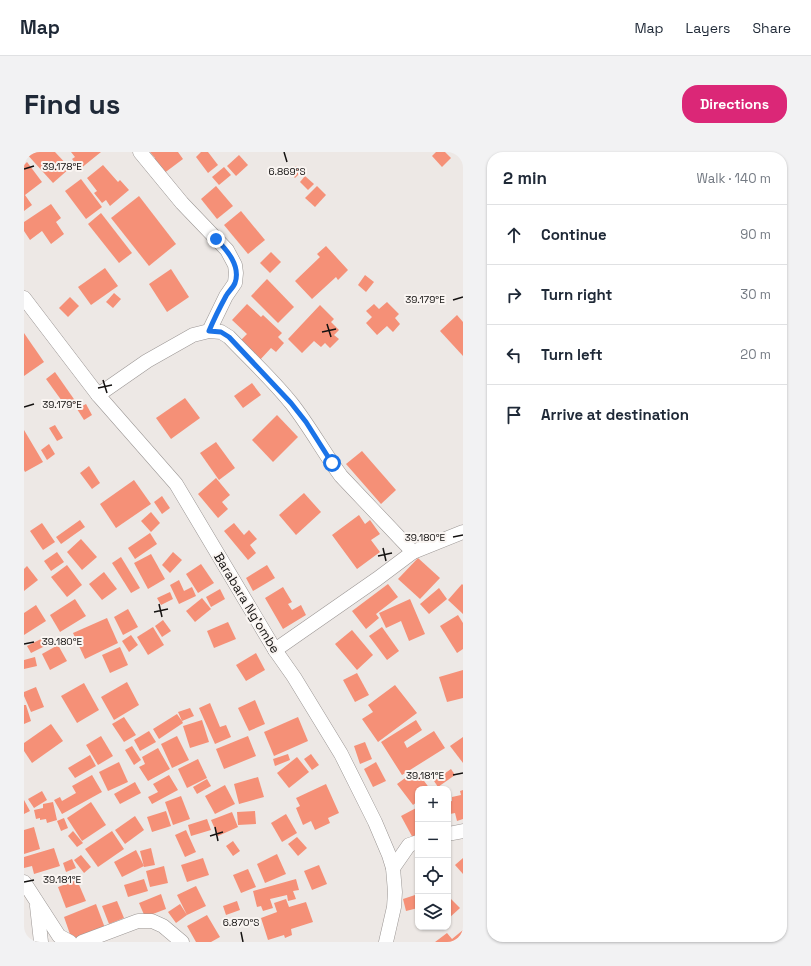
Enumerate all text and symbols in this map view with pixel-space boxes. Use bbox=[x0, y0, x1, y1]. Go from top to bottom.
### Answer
text: Map bbox=[20, 15, 60, 40]
text: Map bbox=[634, 19, 664, 37]
text: Layers bbox=[686, 19, 730, 37]
text: Share bbox=[752, 19, 791, 37]
button: Directions bbox=[682, 85, 787, 123]
text: Find us bbox=[24, 86, 121, 122]
text: 39.178°E bbox=[42, 160, 82, 173]
text: 6.869°S bbox=[268, 165, 306, 178]
text: 2 min bbox=[503, 167, 547, 189]
text: Walk · 140 m bbox=[697, 170, 771, 187]
icon: ahead bbox=[503, 224, 525, 246]
text: Continue bbox=[541, 225, 607, 244]
text: 90 m bbox=[740, 226, 771, 243]
route end bbox=[207, 230, 225, 248]
icon: right bbox=[503, 284, 525, 306]
text: Turn right bbox=[541, 285, 612, 304]
text: 30 m bbox=[740, 286, 771, 303]
text: 39.179°E bbox=[405, 293, 445, 306]
icon: left bbox=[503, 344, 525, 366]
text: Turn left bbox=[541, 345, 603, 364]
text: 20 m bbox=[740, 346, 771, 363]
text: 39.179°E bbox=[42, 398, 82, 411]
icon: arrive bbox=[503, 404, 525, 426]
text: Arrive at destination bbox=[541, 405, 689, 424]
route start bbox=[323, 454, 341, 472]
text: 39.180°E bbox=[405, 531, 446, 544]
street label: Barabara Ng'ombe bbox=[210, 549, 284, 657]
text: 39.180°E bbox=[42, 635, 83, 648]
text: 39.181°E bbox=[406, 769, 444, 782]
map controls bbox=[415, 786, 451, 930]
button: + bbox=[415, 786, 451, 822]
button: − bbox=[415, 822, 451, 858]
button: locate bbox=[415, 858, 451, 894]
text: 39.181°E bbox=[43, 873, 81, 886]
button: layers bbox=[415, 894, 451, 930]
text: 6.870°S bbox=[223, 916, 259, 929]

